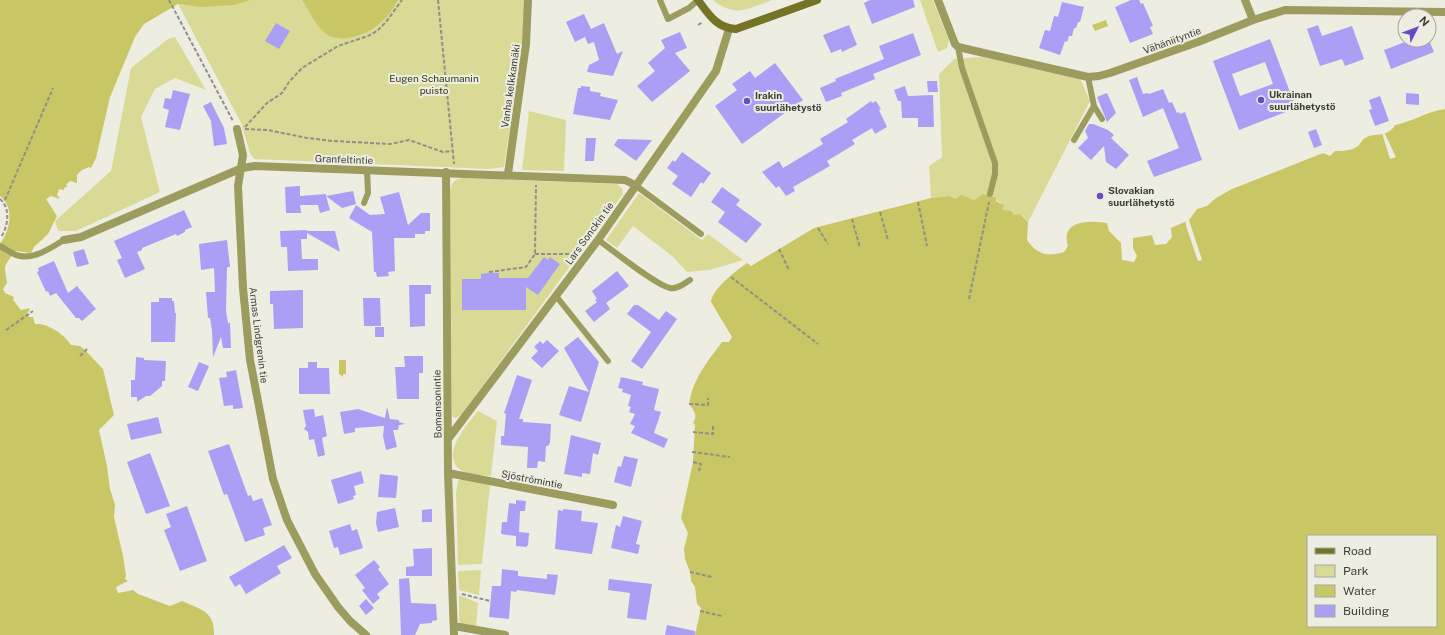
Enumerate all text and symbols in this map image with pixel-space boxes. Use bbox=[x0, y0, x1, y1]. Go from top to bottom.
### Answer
north arrow bbox=[1397, 8, 1437, 48]
text: N bbox=[1417, 14, 1432, 29]
street label: Vähäniityntie bbox=[1141, 24, 1203, 56]
street label: Vanha kelkkamäki bbox=[498, 43, 522, 129]
park label: Eugen Schaumanin puisto bbox=[389, 72, 479, 96]
place label: Ukrainan suurlähetystö bbox=[1269, 88, 1336, 112]
place label: Irakin suurlähetystö bbox=[755, 89, 822, 113]
marker: Ukrainan suurlähetystö bbox=[1256, 95, 1266, 105]
marker: Irakin suurlähetystö bbox=[742, 96, 752, 106]
street label: Granfeltintie bbox=[315, 152, 374, 166]
place label: Slovakian suurlähetystö bbox=[1108, 184, 1175, 208]
marker: Slovakian suurlähetystö bbox=[1095, 191, 1105, 201]
street label: Lars Sonckin tie bbox=[562, 199, 616, 267]
street label: Armas Lindgrenin tie bbox=[247, 286, 271, 384]
street label: Bomansonintie bbox=[430, 369, 444, 439]
street label: Sjöströmintie bbox=[500, 467, 564, 491]
legend bbox=[1307, 535, 1437, 627]
text: Road bbox=[1343, 544, 1371, 558]
text: Park bbox=[1343, 564, 1369, 578]
text: Water bbox=[1343, 584, 1377, 598]
text: Building bbox=[1343, 604, 1389, 618]

